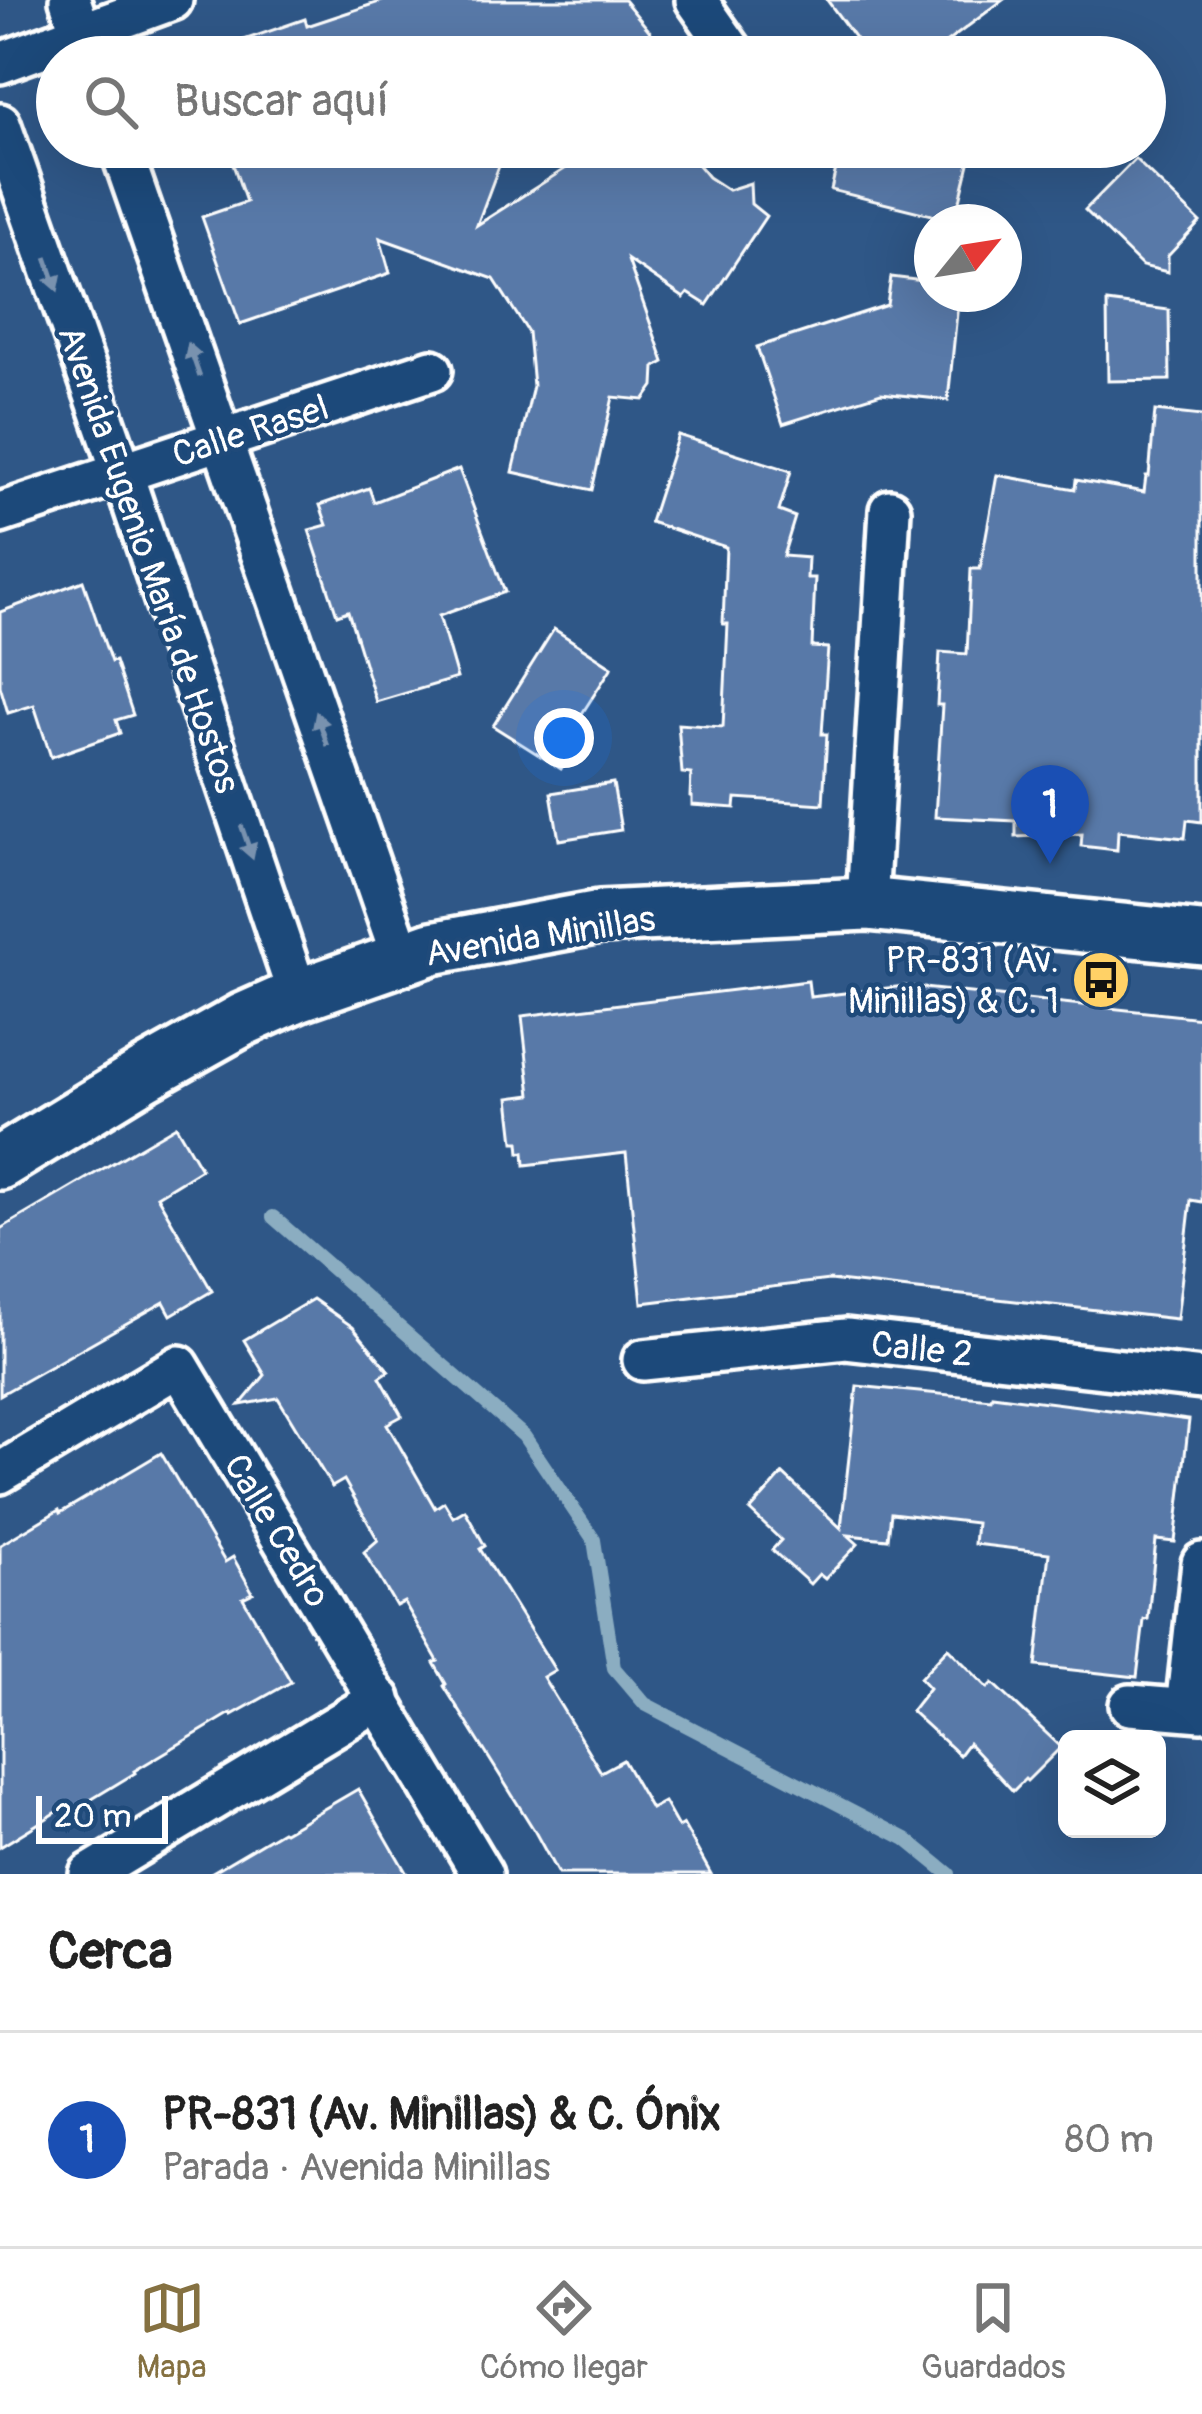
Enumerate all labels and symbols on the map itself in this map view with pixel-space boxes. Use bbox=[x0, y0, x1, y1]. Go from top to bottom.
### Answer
north arrow bbox=[914, 204, 1022, 312]
one-way arrow bbox=[44, 257, 62, 293]
street label: Avenida Eugenio María de Hostos bbox=[47, 320, 250, 799]
one-way arrow bbox=[184, 342, 202, 378]
street label: Calle Rasel bbox=[167, 385, 334, 478]
your location bbox=[534, 708, 594, 768]
one-way arrow bbox=[312, 710, 330, 746]
pin: 1 bbox=[1011, 765, 1089, 864]
one-way arrow bbox=[238, 824, 257, 861]
street label: Avenida Minillas bbox=[422, 896, 658, 977]
place label: PR-831 (Av. Minillas) & C. 1 bbox=[848, 938, 1059, 1024]
bus stop icon: PR-831 (Av. Minillas) & C. 1 bbox=[1070, 949, 1132, 1011]
street label: Calle 2 bbox=[869, 1322, 975, 1377]
street label: Calle Cedro bbox=[213, 1446, 340, 1616]
scale bar bbox=[36, 1790, 168, 1843]

